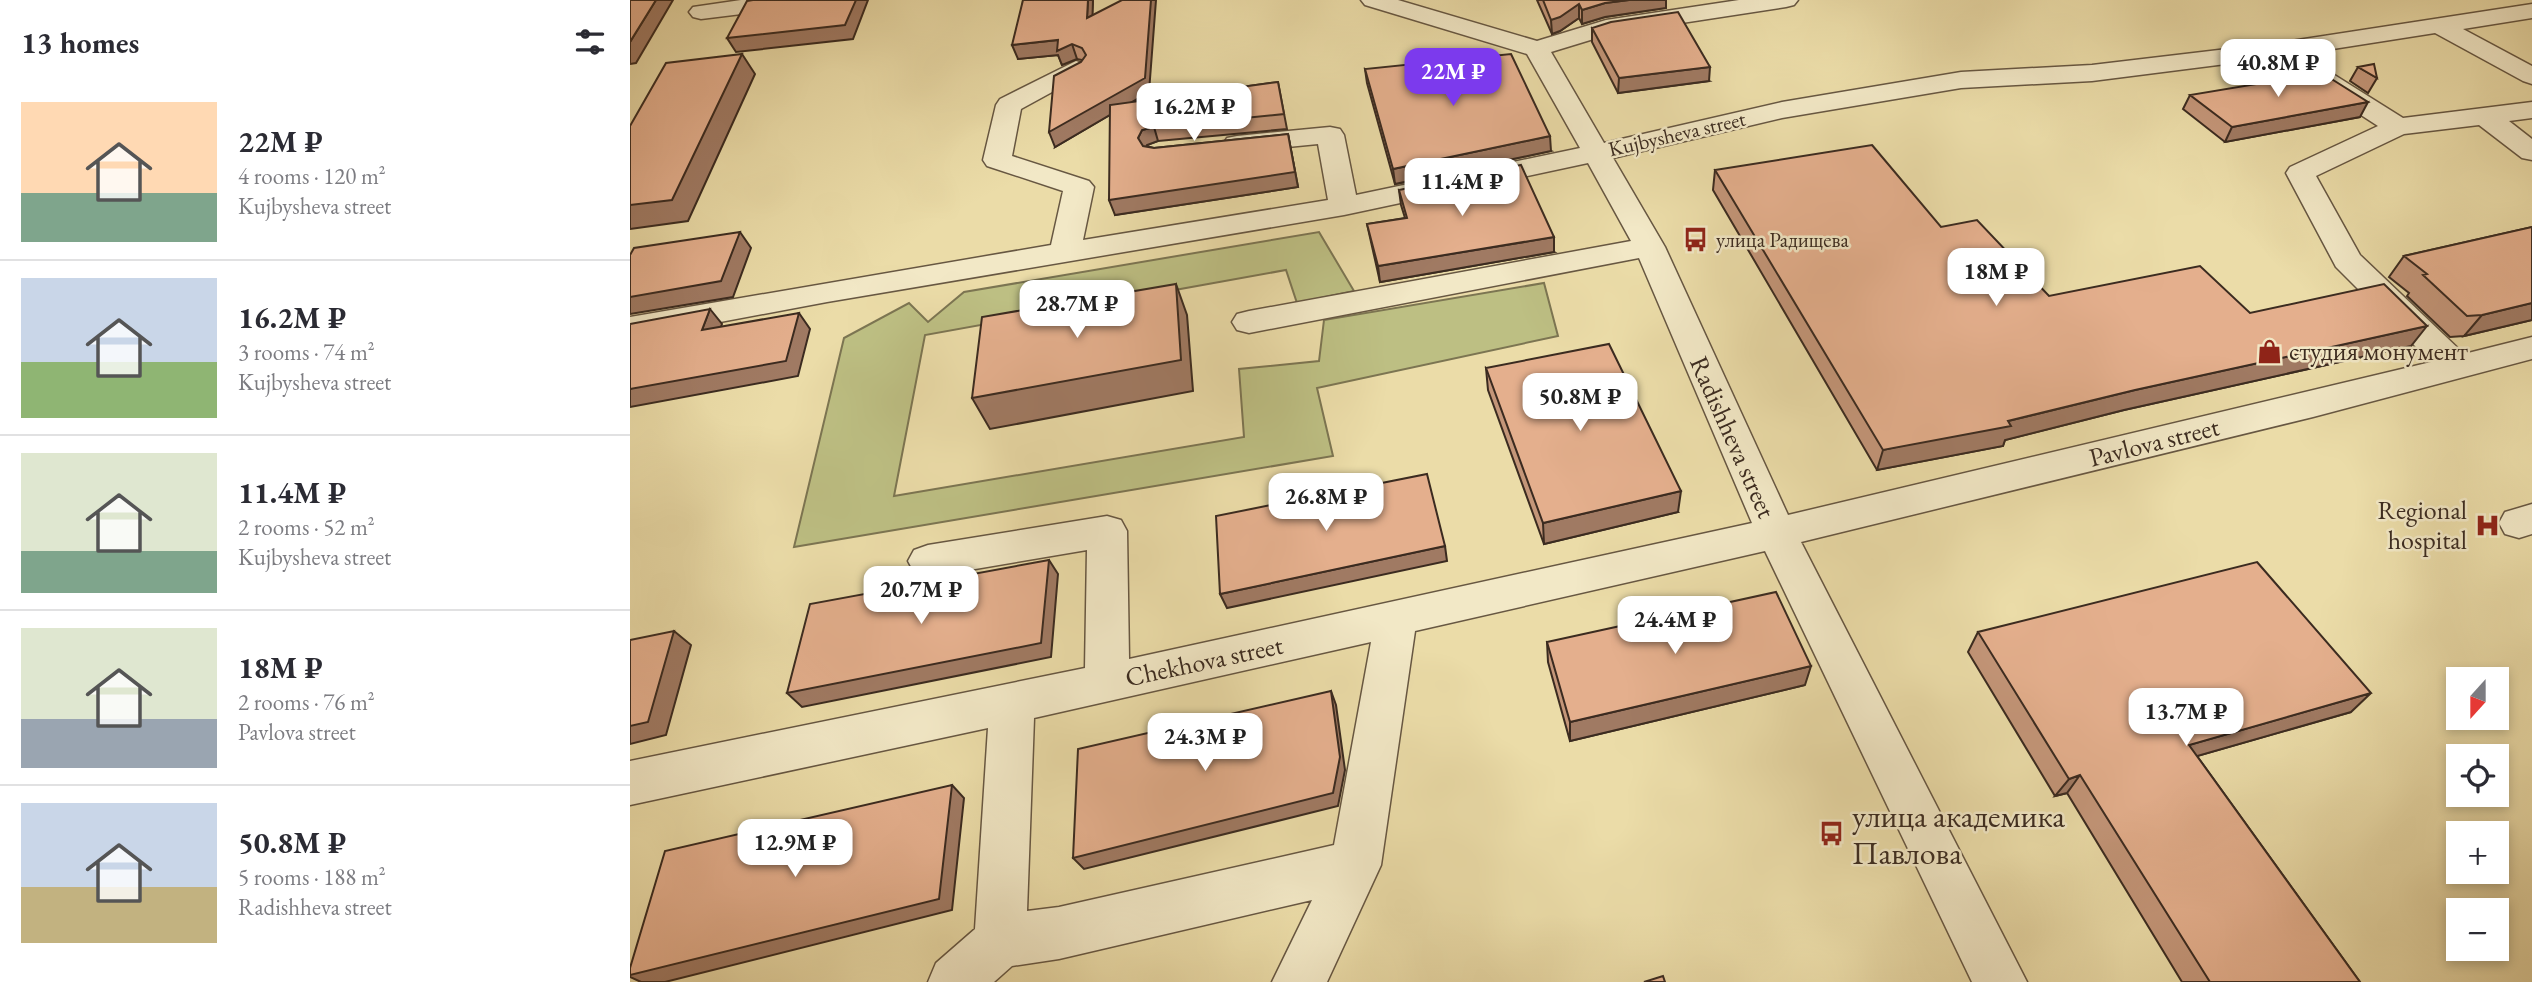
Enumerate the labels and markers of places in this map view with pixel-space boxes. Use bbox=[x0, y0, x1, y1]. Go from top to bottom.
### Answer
pin: 40.8M ₽ bbox=[2213, 40, 2343, 99]
pin: 22M ₽ bbox=[1404, 48, 1502, 108]
pin: 16.2M ₽ bbox=[1129, 83, 1259, 143]
pin: 11.4M ₽ bbox=[1397, 158, 1527, 218]
bus stop icon: улица Радищева bbox=[1682, 226, 1710, 254]
place label: улица Радищева bbox=[1716, 226, 1849, 253]
pin: 18M ₽ bbox=[1947, 248, 2045, 308]
pin: 28.7M ₽ bbox=[1012, 280, 1142, 340]
place label: студия монумент bbox=[2289, 334, 2468, 368]
shop icon: студия монумент bbox=[2255, 337, 2283, 365]
pin: 50.8M ₽ bbox=[1515, 374, 1645, 433]
pin: 26.8M ₽ bbox=[1261, 474, 1391, 533]
place label: Regional hospital bbox=[2377, 493, 2467, 557]
hospital icon: Regional hospital bbox=[2473, 511, 2501, 539]
pin: 20.7M ₽ bbox=[856, 566, 986, 626]
pin: 24.4M ₽ bbox=[1610, 596, 1740, 656]
pin: 13.7M ₽ bbox=[2121, 688, 2251, 748]
pin: 24.3M ₽ bbox=[1140, 714, 1270, 773]
place label: улица академика Павлова bbox=[1852, 795, 2065, 874]
pin: 12.9M ₽ bbox=[730, 820, 860, 879]
bus stop icon: улица академика Павлова bbox=[1818, 820, 1846, 848]

